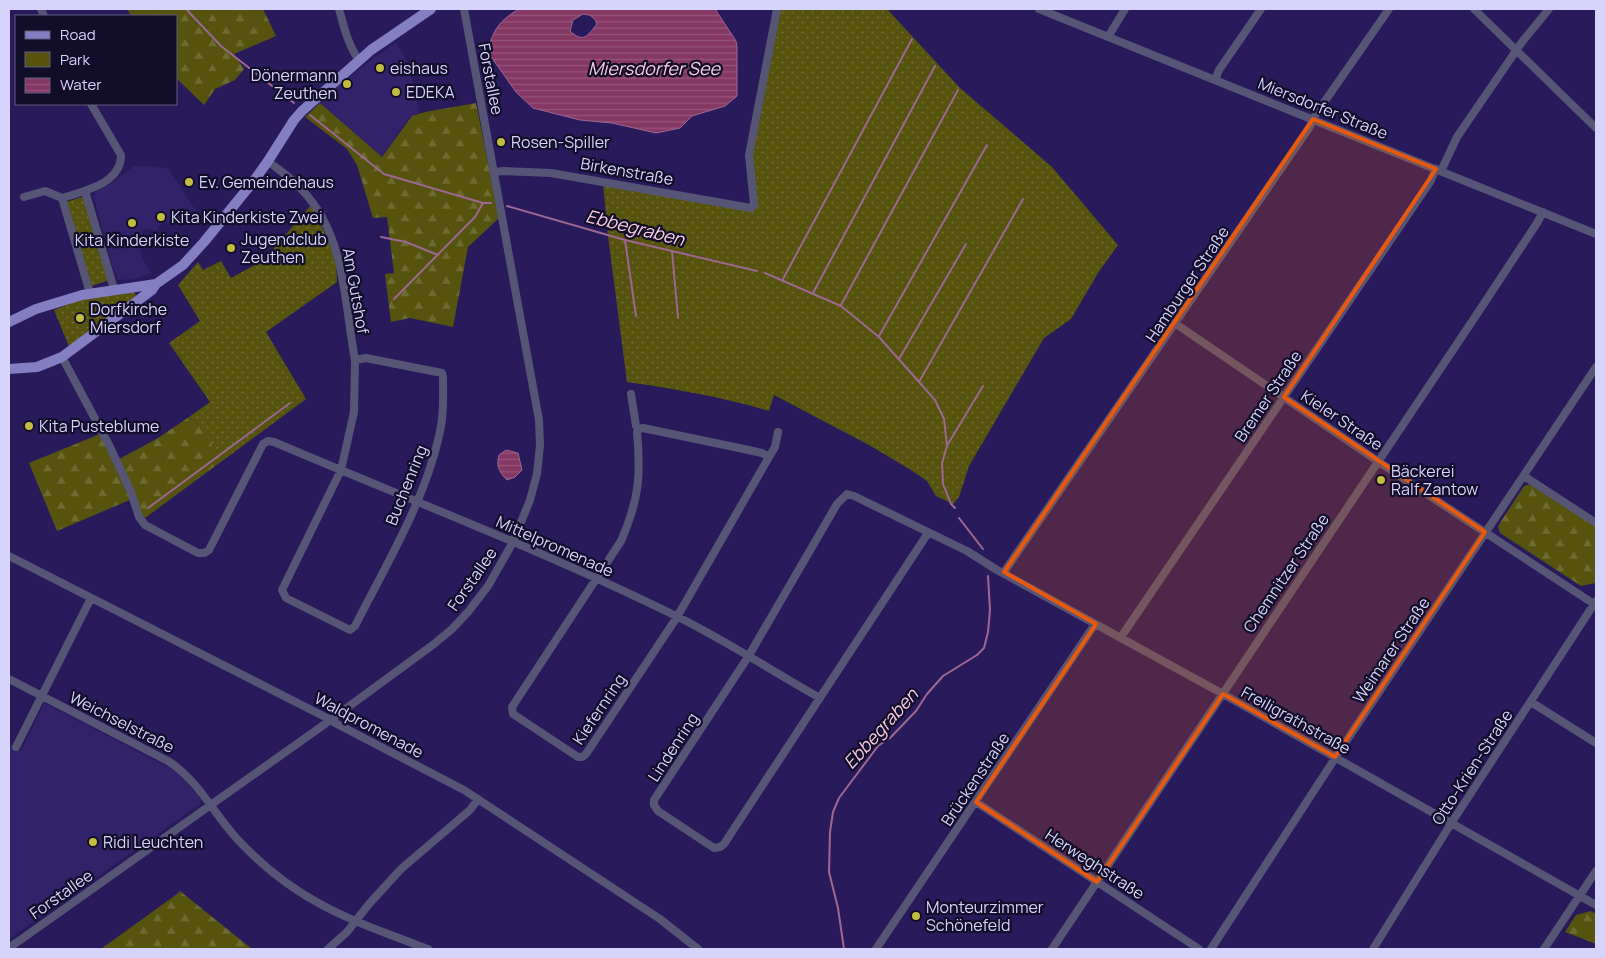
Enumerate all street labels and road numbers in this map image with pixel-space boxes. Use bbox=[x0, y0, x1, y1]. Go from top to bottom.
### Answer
street label: Forstallee bbox=[473, 41, 509, 117]
street label: Miersdorfer Straße bbox=[1255, 72, 1391, 144]
street label: Birkenstraße bbox=[579, 152, 675, 190]
street label: Hamburger Straße bbox=[1140, 222, 1234, 346]
street label: Am Gutshof bbox=[338, 246, 374, 336]
street label: Bremer Straße bbox=[1229, 346, 1307, 446]
street label: Kieler Straße bbox=[1297, 385, 1387, 455]
street label: Buchenring bbox=[380, 442, 432, 528]
street label: Chemnitzer Straße bbox=[1238, 509, 1334, 637]
street label: Mittelpromenade bbox=[493, 510, 617, 582]
street label: Forstallee bbox=[442, 543, 502, 615]
street label: Weimarer Straße bbox=[1347, 593, 1435, 707]
street label: Kiefernring bbox=[567, 669, 631, 749]
street label: Freiligrathstraße bbox=[1237, 681, 1355, 759]
street label: Weichselstraße bbox=[66, 686, 178, 758]
street label: Waldpromenade bbox=[311, 687, 427, 763]
street label: Otto-Krien-Straße bbox=[1426, 705, 1518, 829]
street label: Lindenring bbox=[643, 708, 703, 786]
street label: Brückenstraße bbox=[936, 728, 1014, 830]
street label: Herweghstraße bbox=[1041, 824, 1149, 904]
street label: Forstallee bbox=[25, 864, 97, 924]

